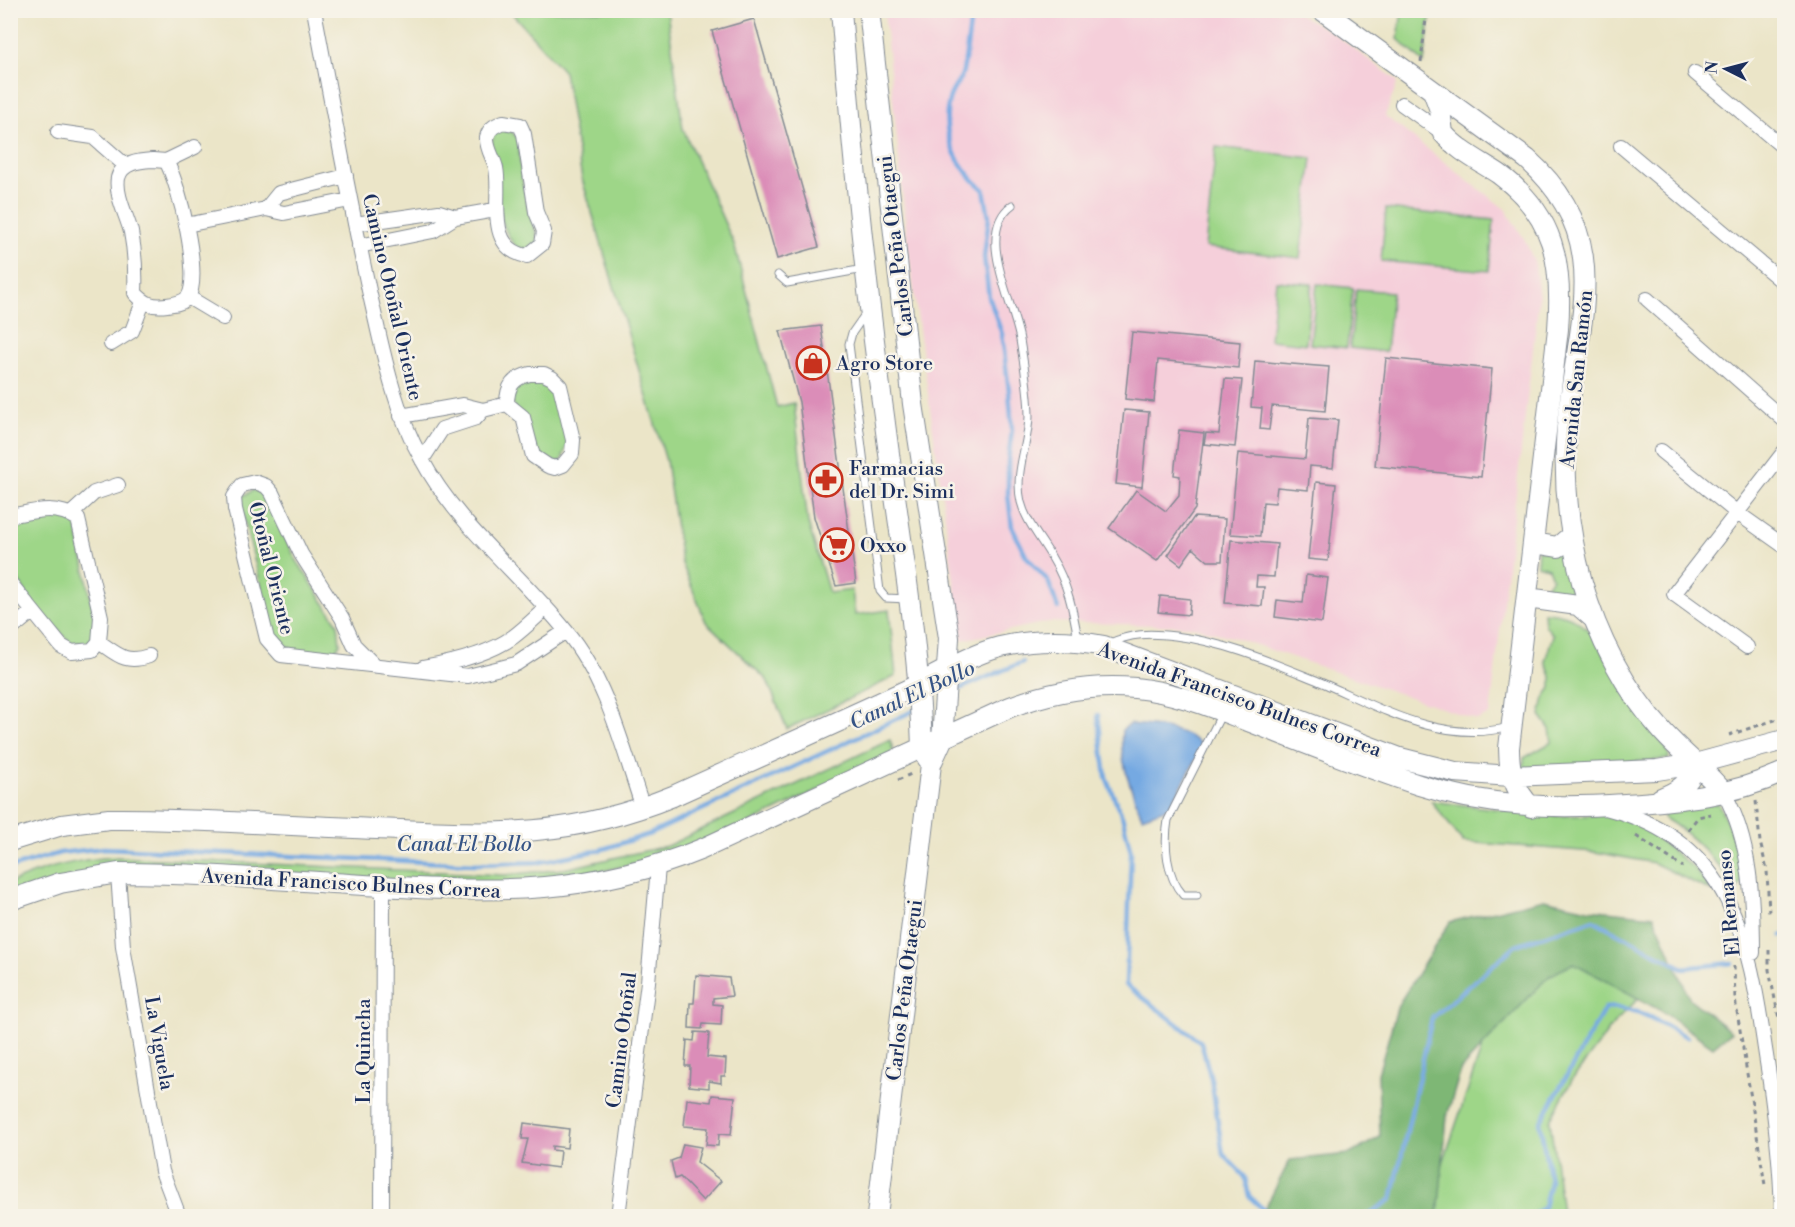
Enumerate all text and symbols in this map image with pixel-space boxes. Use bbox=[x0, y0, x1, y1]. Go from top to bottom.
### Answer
north arrow bbox=[1696, 39, 1756, 99]
text: N bbox=[1701, 60, 1723, 75]
street label: Carlos Peña Otaegui bbox=[873, 153, 920, 338]
street label: Camino Otoñal Oriente bbox=[356, 192, 427, 403]
street label: Avenida San Ramón bbox=[1556, 289, 1599, 471]
shop icon: Agro Store bbox=[795, 345, 831, 381]
place label: Agro Store bbox=[835, 352, 933, 377]
place label: Farmacias del Dr. Simi bbox=[849, 457, 955, 505]
pharmacy icon: Farmacias del Dr. Simi bbox=[808, 462, 844, 498]
street label: Otoñal Oriente bbox=[242, 499, 299, 637]
supermarket icon: Oxxo bbox=[819, 527, 855, 563]
place label: Oxxo bbox=[860, 534, 907, 559]
street label: Avenida Francisco Bulnes Correa bbox=[1093, 637, 1386, 764]
water label: Canal El Bollo bbox=[846, 655, 979, 736]
water label: Canal El Bollo bbox=[396, 832, 532, 858]
street label: El Remanso bbox=[1712, 848, 1747, 957]
street label: Avenida Francisco Bulnes Correa bbox=[199, 864, 502, 905]
street label: Carlos Peña Otaegui bbox=[882, 898, 929, 1082]
street label: Camino Otoñal bbox=[602, 971, 643, 1110]
street label: La Viguela bbox=[138, 994, 179, 1093]
street label: La Quincha bbox=[352, 998, 377, 1104]

